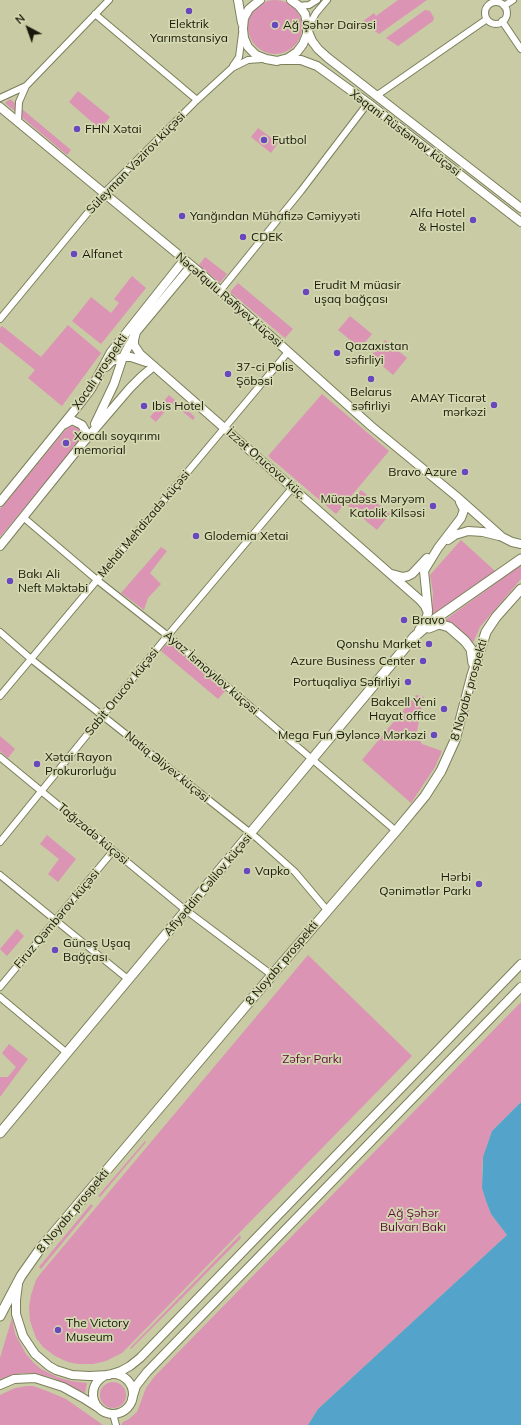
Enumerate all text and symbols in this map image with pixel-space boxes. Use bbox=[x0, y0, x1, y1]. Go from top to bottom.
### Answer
marker: Elektrik Yarımstansiya bbox=[184, 6, 194, 16]
north arrow bbox=[8, 8, 48, 48]
text: N bbox=[12, 11, 28, 27]
place label: Elektrik Yarımstansiya bbox=[150, 17, 228, 45]
place label: Ağ Şəhər Dairəsi bbox=[283, 18, 376, 32]
marker: Ağ Şəhər Dairəsi bbox=[270, 20, 280, 30]
street label: Xəqani Rüstəmov küçəsi bbox=[347, 87, 463, 179]
street label: Süleyman Vəzirov küçəsi bbox=[84, 109, 188, 217]
place label: FHN Xətai bbox=[85, 122, 142, 136]
marker: FHN Xətai bbox=[72, 124, 82, 134]
place label: Futbol bbox=[272, 133, 307, 147]
marker: Futbol bbox=[259, 135, 269, 145]
place label: Alfa Hotel & Hostel bbox=[409, 206, 465, 234]
place label: Yanğından Mühafizə Cəmiyyəti bbox=[190, 209, 360, 223]
marker: Yanğından Mühafizə Cəmiyyəti bbox=[177, 211, 187, 221]
marker: Alfa Hotel & Hostel bbox=[468, 215, 478, 225]
place label: CDEK bbox=[251, 230, 283, 244]
marker: CDEK bbox=[238, 232, 248, 242]
place label: Alfanet bbox=[82, 247, 123, 261]
marker: Alfanet bbox=[69, 249, 79, 259]
street label: Nəcəfqulu Rəfiyev küçəsi bbox=[173, 250, 285, 350]
place label: Erudit M müasir uşaq bağçası bbox=[314, 278, 401, 306]
marker: Erudit M müasir uşaq bağçası bbox=[301, 287, 311, 297]
street label: Xocalı prospekti bbox=[70, 332, 130, 412]
place label: Qazaxıstan səfirliyi bbox=[345, 339, 408, 367]
marker: Qazaxıstan səfirliyi bbox=[332, 348, 342, 358]
place label: 37-ci Polis Şöbəsi bbox=[236, 360, 294, 388]
marker: 37-ci Polis Şöbəsi bbox=[223, 369, 233, 379]
marker: Belarus səfirliyi bbox=[366, 374, 376, 384]
place label: Belarus səfirliyi bbox=[350, 385, 392, 413]
place label: AMAY Ticarət mərkəzi bbox=[410, 391, 486, 419]
place label: Ibis Hotel bbox=[152, 399, 204, 413]
marker: AMAY Ticarət mərkəzi bbox=[489, 400, 499, 410]
marker: Ibis Hotel bbox=[139, 401, 149, 411]
street label: İzzət Orucova küç. bbox=[223, 425, 309, 503]
place label: Xocalı soyqırımı memorial bbox=[74, 429, 160, 457]
marker: Xocalı soyqırımı memorial bbox=[61, 438, 71, 448]
place label: Bravo Azure bbox=[388, 465, 457, 479]
street label: Mehdi Mehdizadə küçəsi bbox=[95, 467, 193, 581]
marker: Bravo Azure bbox=[460, 467, 470, 477]
place label: Müqədəss Məryəm Katolik Kilsəsi bbox=[320, 492, 425, 520]
marker: Müqədəss Məryəm Katolik Kilsəsi bbox=[428, 501, 438, 511]
place label: Glodemia Xetai bbox=[204, 529, 288, 543]
marker: Glodemia Xetai bbox=[191, 531, 201, 541]
place label: Bakı Ali Neft Məktəbi bbox=[18, 567, 88, 595]
marker: Bakı Ali Neft Məktəbi bbox=[5, 576, 15, 586]
place label: Bravo bbox=[412, 613, 445, 627]
marker: Bravo bbox=[399, 615, 409, 625]
street label: Ayaz İsmayılov küçəsi bbox=[161, 628, 261, 718]
place label: Qonshu Market bbox=[336, 637, 421, 651]
street label: 8 Noyabr prospekti bbox=[448, 637, 490, 743]
marker: Qonshu Market bbox=[424, 639, 434, 649]
street label: Sabit Orucov küçəsi bbox=[82, 645, 162, 739]
place label: Azure Business Center bbox=[290, 654, 415, 668]
marker: Azure Business Center bbox=[418, 656, 428, 666]
place label: Portuqaliya Səfirliyi bbox=[293, 675, 400, 689]
marker: Portuqaliya Səfirliyi bbox=[403, 677, 413, 687]
place label: Bakcell Yeni Hayat office bbox=[369, 695, 436, 723]
marker: Bakcell Yeni Hayat office bbox=[439, 704, 449, 714]
street label: Natiq Əliyev küçəsi bbox=[122, 728, 212, 806]
place label: Mega Fun Əyləncə Mərkəzi bbox=[278, 728, 426, 742]
marker: Mega Fun Əyləncə Mərkəzi bbox=[429, 730, 439, 740]
place label: Xətai Rayon Prokurorluğu bbox=[45, 750, 116, 778]
marker: Xətai Rayon Prokurorluğu bbox=[32, 759, 42, 769]
street label: Tağızadə küçəsi bbox=[55, 800, 131, 868]
street label: Afiyəddin Cəlilov küçəsi bbox=[161, 831, 255, 939]
place label: Vapko bbox=[255, 864, 290, 878]
street label: Firuz Qəmbərov küçəsi bbox=[11, 866, 103, 972]
marker: Vapko bbox=[242, 866, 252, 876]
place label: Hərbi Qənimətlər Parkı bbox=[379, 870, 471, 898]
marker: Hərbi Qənimətlər Parkı bbox=[474, 879, 484, 889]
street label: 8 Noyabr prospekti bbox=[243, 918, 321, 1008]
place label: Günəş Uşaq Bağçası bbox=[63, 936, 130, 964]
marker: Günəş Uşaq Bağçası bbox=[50, 945, 60, 955]
park label: Zəfər Parkı bbox=[282, 1052, 342, 1066]
street label: 8 Noyabr prospekti bbox=[34, 1166, 112, 1256]
park label: Ağ Şəhər Bulvarı Bakı bbox=[380, 1206, 446, 1234]
place label: The Victory Museum bbox=[66, 1316, 129, 1344]
marker: The Victory Museum bbox=[53, 1325, 63, 1335]

